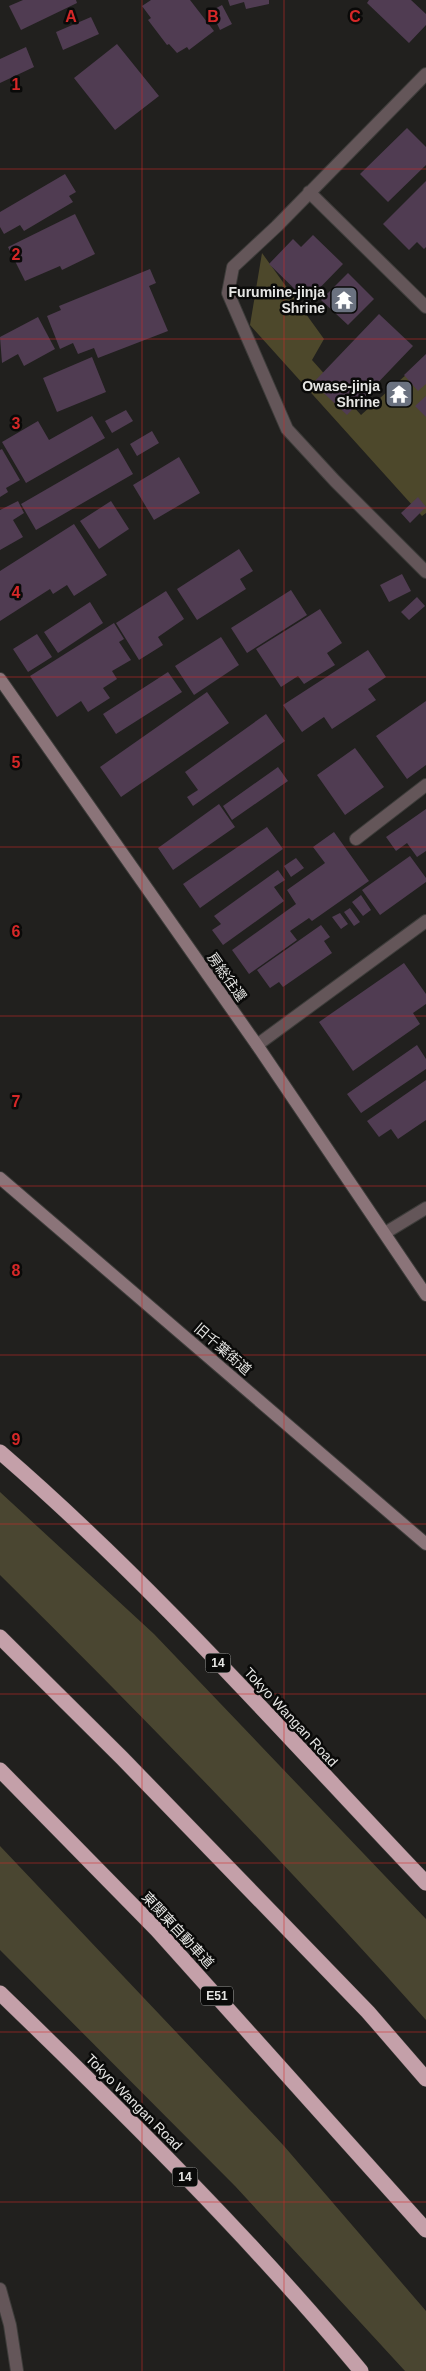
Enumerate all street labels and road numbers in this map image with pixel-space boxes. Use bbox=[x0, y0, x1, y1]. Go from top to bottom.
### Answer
street label: 房総往還 bbox=[204, 949, 250, 1005]
street label: 旧千葉街道 bbox=[191, 1320, 255, 1378]
road number: 14 bbox=[206, 1654, 230, 1672]
street label: Tokyo Wangan Road bbox=[241, 1664, 341, 1770]
street label: 東関東自動車道 bbox=[139, 1889, 217, 1971]
road number: E51 bbox=[201, 1986, 233, 2005]
street label: Tokyo Wangan Road bbox=[83, 2051, 185, 2153]
road number: 14 bbox=[172, 2168, 198, 2186]

